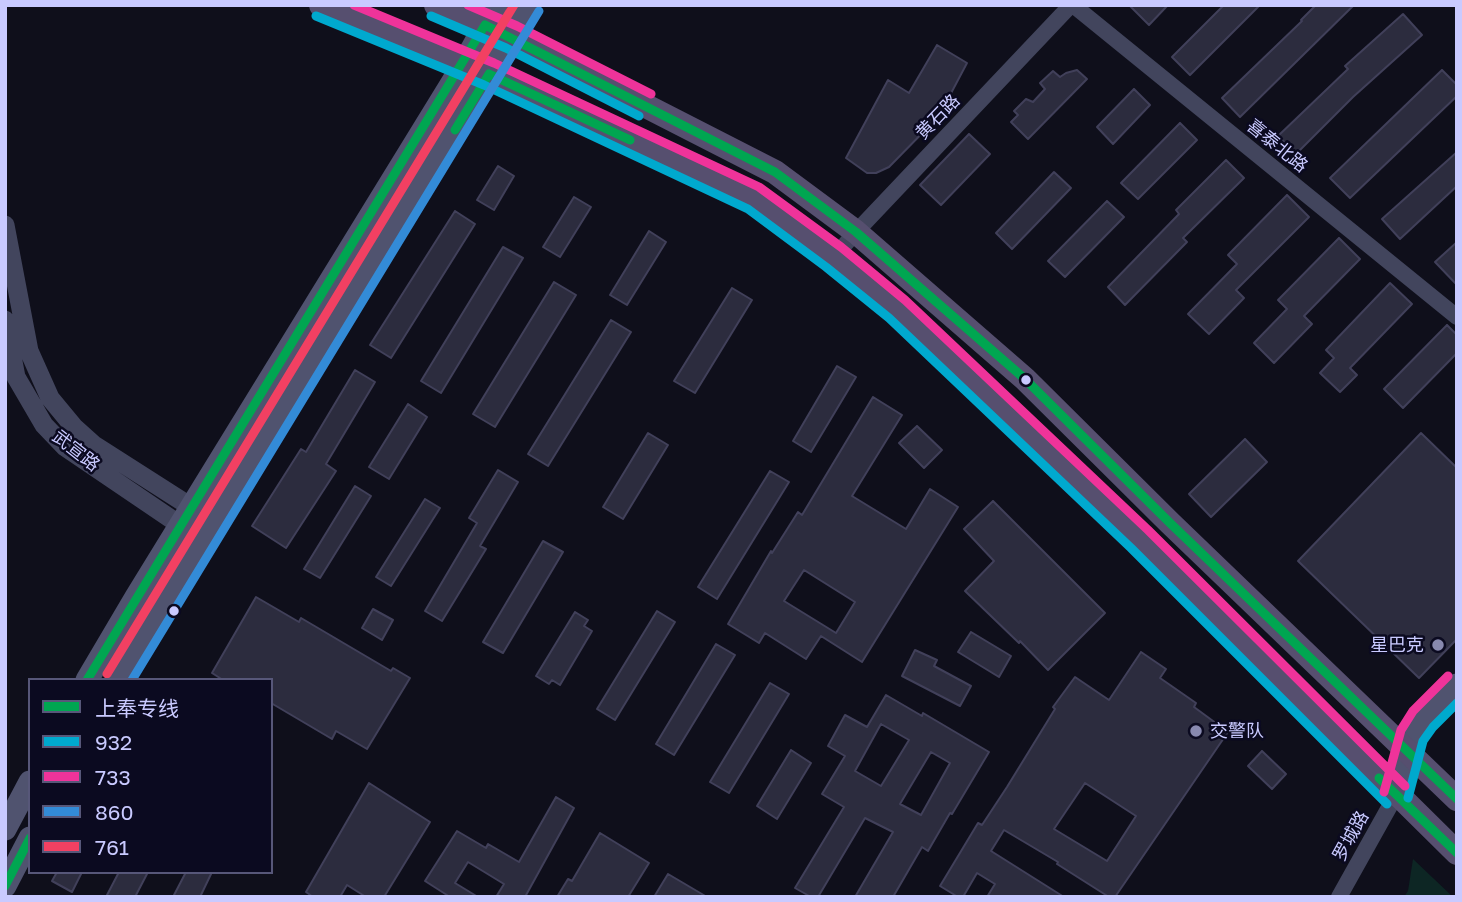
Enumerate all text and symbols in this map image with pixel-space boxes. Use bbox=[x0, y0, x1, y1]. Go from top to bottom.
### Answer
street label: 黄石路 bbox=[911, 90, 965, 144]
street label: 喜泰北路 bbox=[1242, 115, 1312, 177]
unlabelled marker bbox=[1019, 373, 1033, 387]
street label: 武宣路 bbox=[48, 426, 104, 476]
unlabelled marker bbox=[167, 604, 181, 618]
place label: 星巴克 bbox=[1370, 634, 1424, 656]
marker: 星巴克 bbox=[1430, 637, 1446, 653]
legend bbox=[28, 678, 273, 874]
text: 上奉专线 bbox=[95, 695, 179, 721]
place label: 交警队 bbox=[1210, 720, 1264, 742]
marker: 交警队 bbox=[1188, 723, 1204, 739]
text: 932 bbox=[95, 729, 132, 755]
text: 733 bbox=[95, 764, 131, 790]
text: 860 bbox=[95, 799, 134, 825]
street label: 罗城路 bbox=[1328, 807, 1374, 865]
text: 761 bbox=[95, 834, 129, 860]

